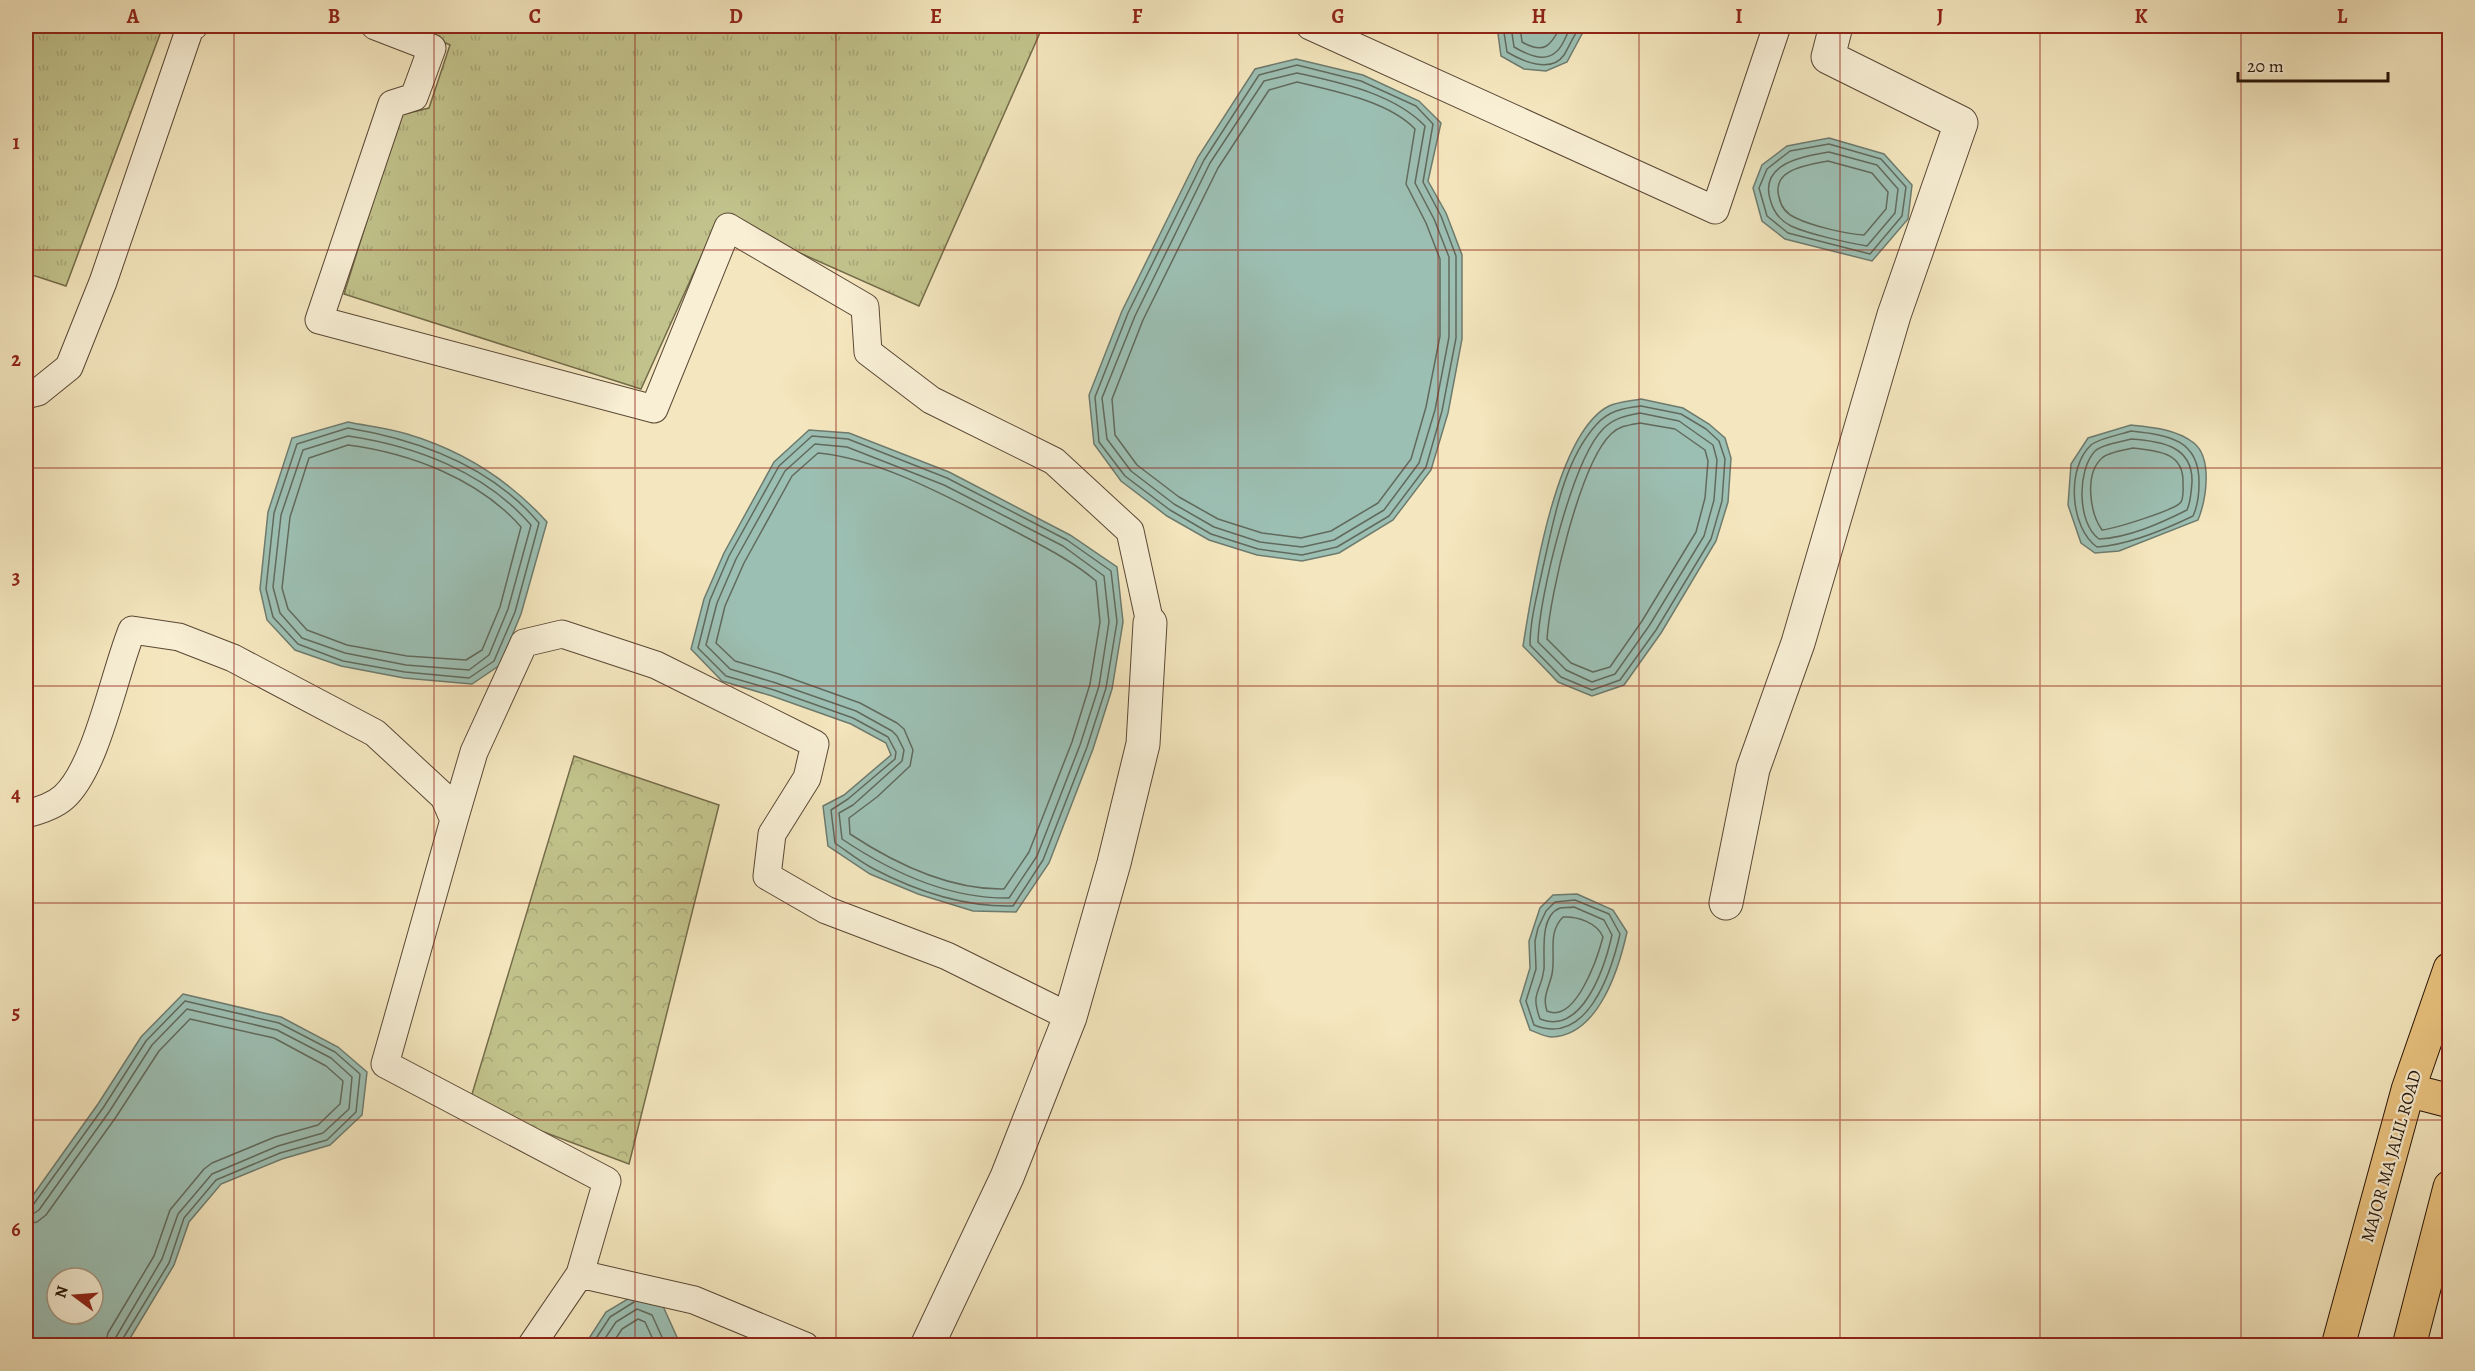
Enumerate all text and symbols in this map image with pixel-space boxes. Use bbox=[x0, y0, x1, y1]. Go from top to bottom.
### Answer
text: A bbox=[126, 3, 140, 30]
text: B bbox=[328, 3, 340, 30]
text: C bbox=[529, 3, 541, 30]
text: D bbox=[729, 3, 743, 30]
text: E bbox=[930, 3, 942, 30]
text: F bbox=[1132, 3, 1143, 30]
text: G bbox=[1331, 3, 1345, 30]
text: H bbox=[1532, 3, 1547, 30]
text: I bbox=[1735, 3, 1743, 30]
text: J bbox=[1937, 3, 1944, 30]
text: K bbox=[2134, 3, 2148, 30]
text: L bbox=[2337, 3, 2348, 30]
scale bar bbox=[2238, 45, 2388, 83]
text: 20 m bbox=[2247, 54, 2284, 78]
text: 1 bbox=[12, 129, 20, 156]
text: 2 bbox=[11, 346, 21, 373]
text: 3 bbox=[12, 564, 20, 591]
text: 4 bbox=[11, 781, 21, 808]
text: 5 bbox=[12, 999, 20, 1026]
street label: MAJOR MA JALIL ROAD bbox=[2355, 1067, 2427, 1245]
text: 6 bbox=[11, 1216, 21, 1243]
north arrow bbox=[45, 1266, 105, 1326]
text: N bbox=[49, 1283, 74, 1301]

